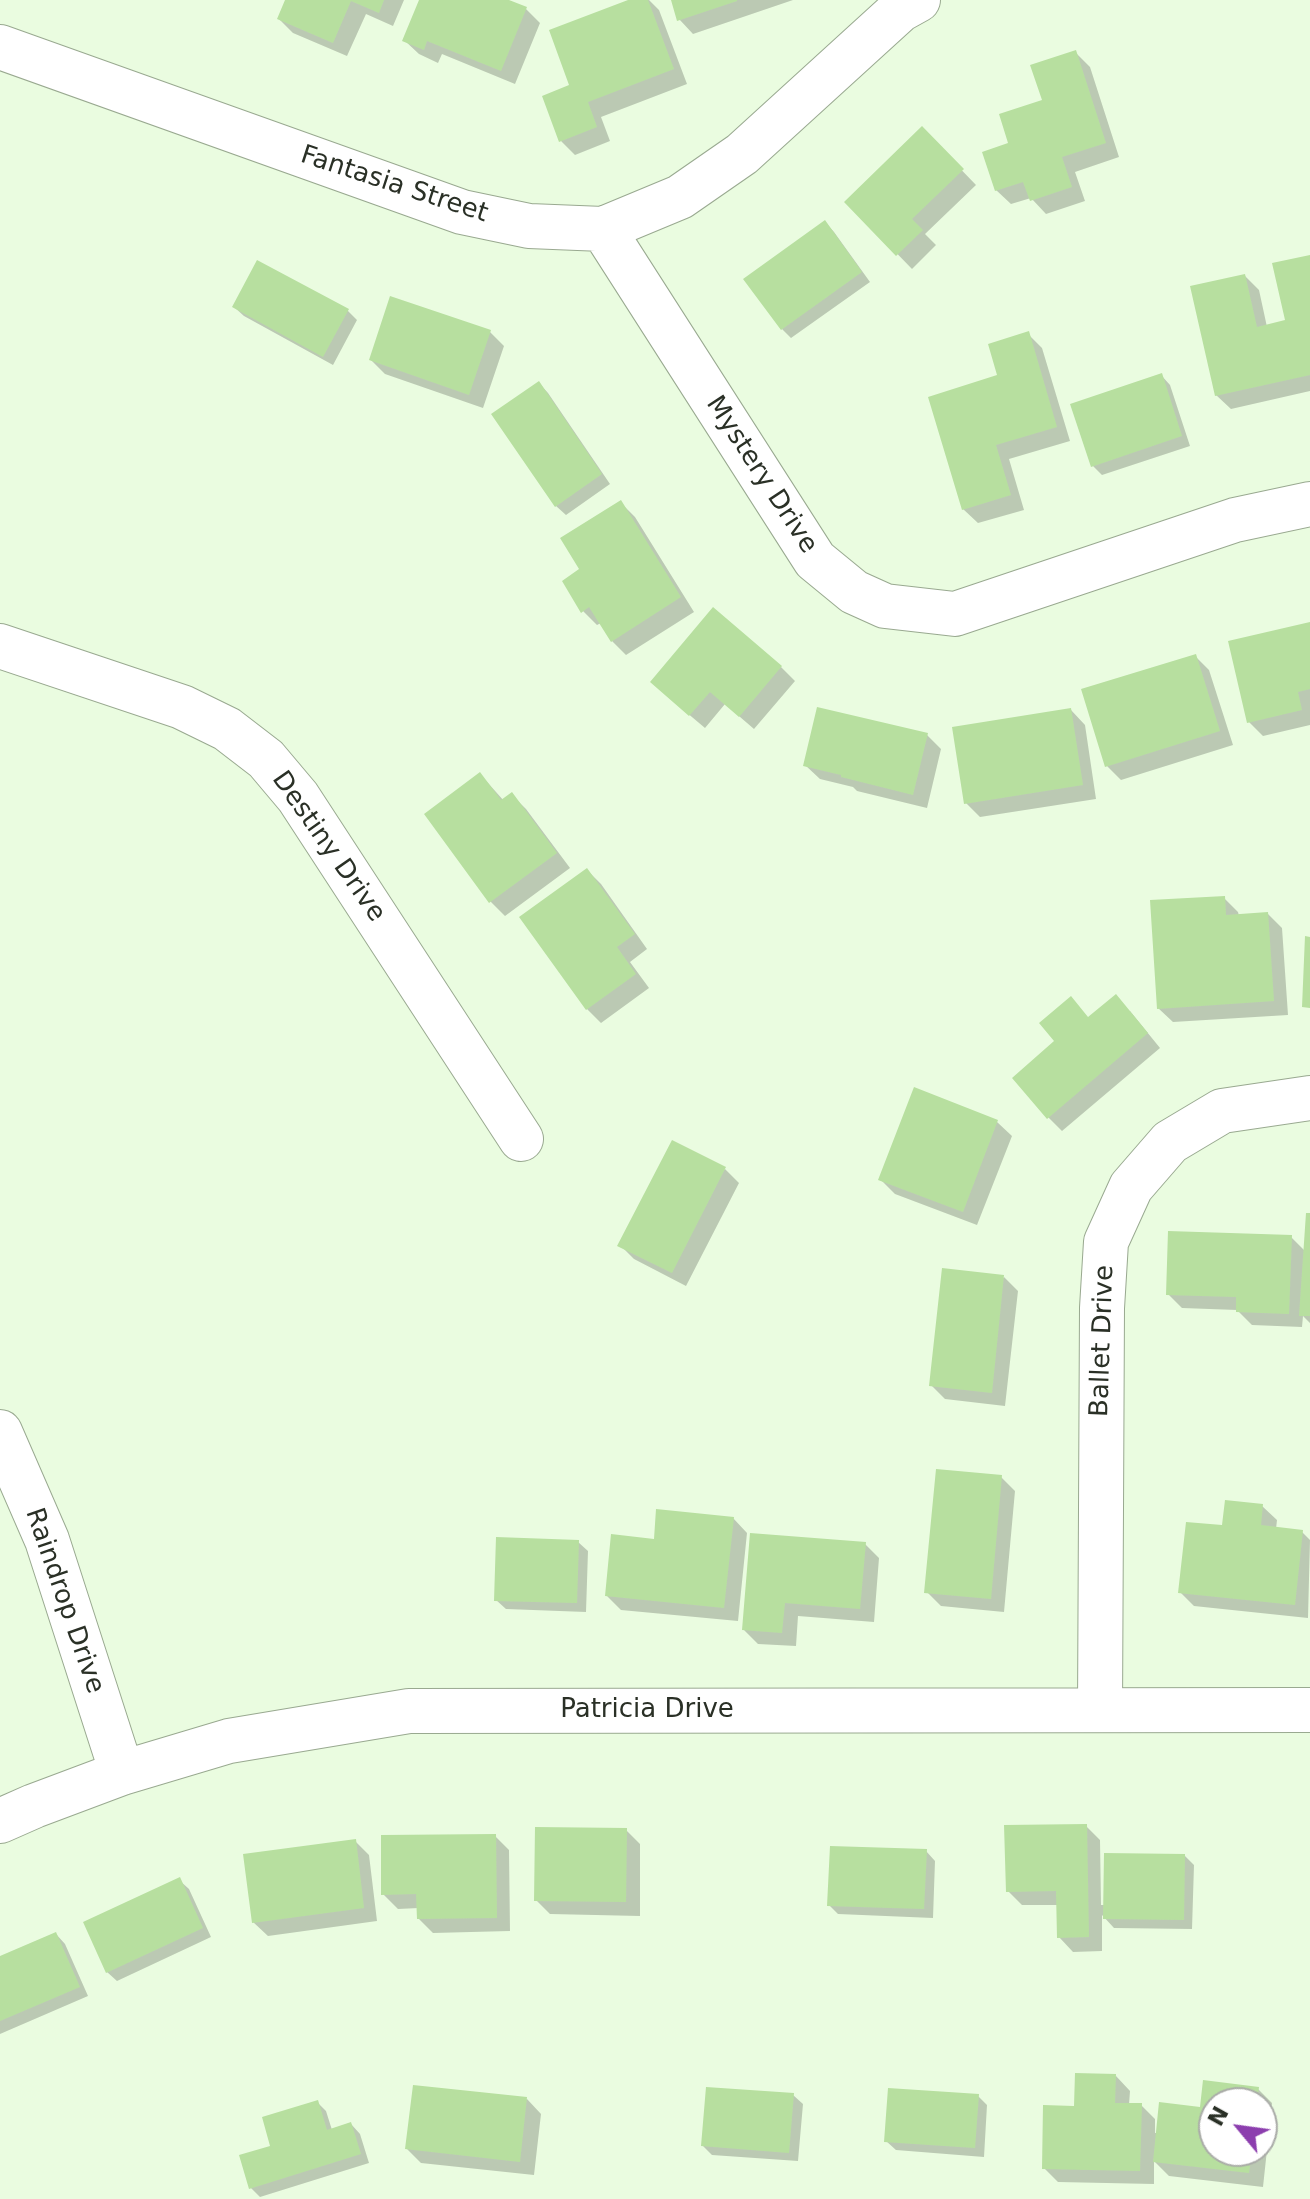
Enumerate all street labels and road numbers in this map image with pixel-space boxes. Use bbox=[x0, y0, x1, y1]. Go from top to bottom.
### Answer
street label: Fantasia Street bbox=[296, 140, 492, 230]
street label: Mystery Drive bbox=[699, 391, 823, 559]
street label: Destiny Drive bbox=[265, 766, 391, 928]
street label: Ballet Drive bbox=[1085, 1265, 1121, 1417]
street label: Raindrop Drive bbox=[18, 1504, 110, 1698]
street label: Patricia Drive bbox=[560, 1694, 734, 1726]

